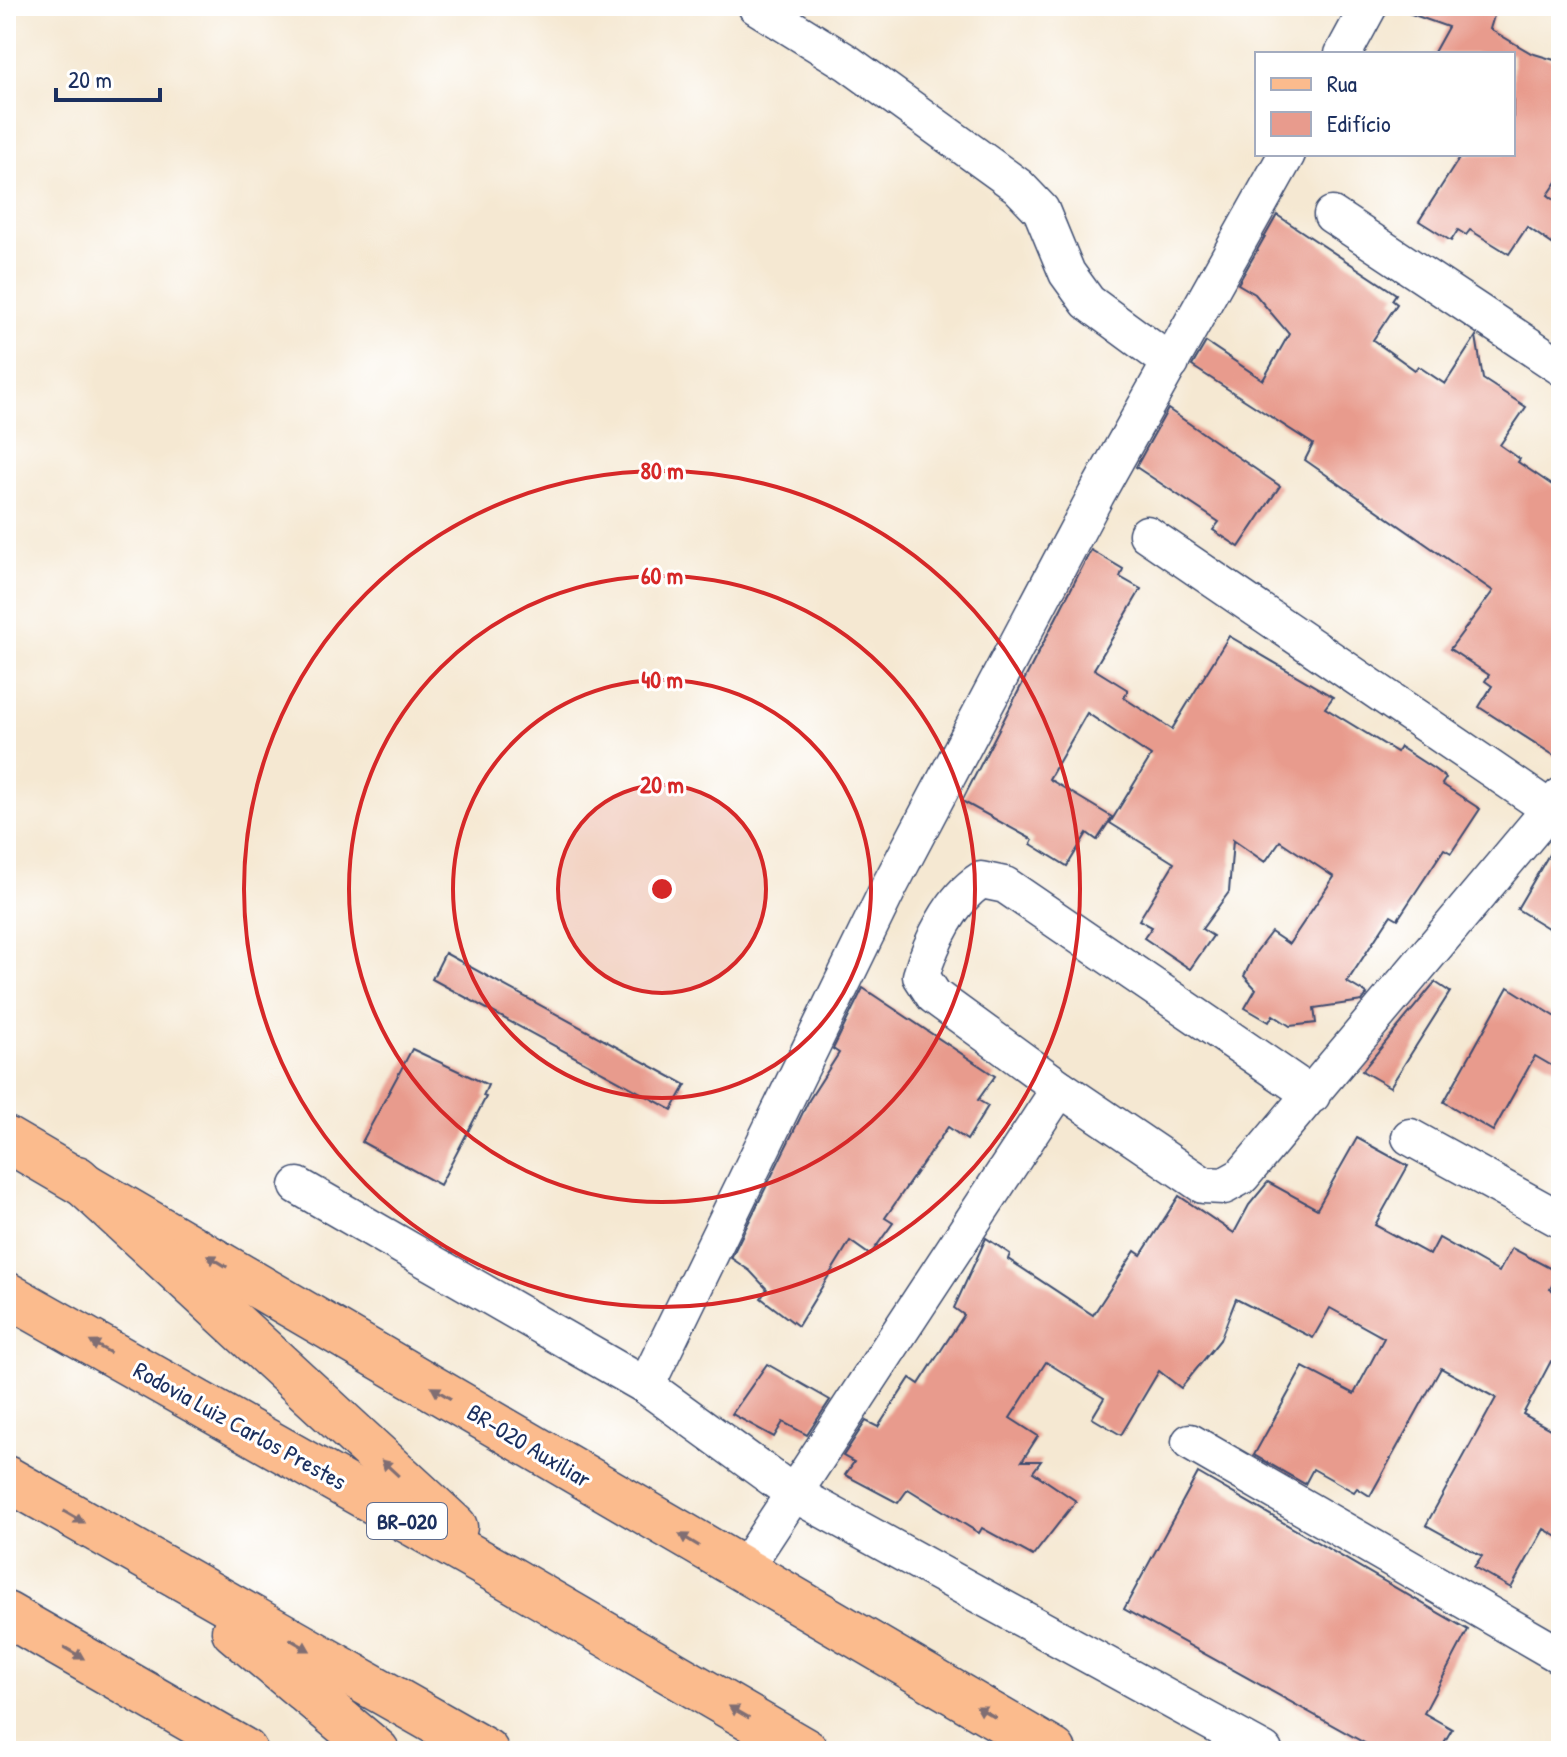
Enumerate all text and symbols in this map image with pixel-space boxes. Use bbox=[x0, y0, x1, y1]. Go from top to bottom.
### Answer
scale bar bbox=[56, 52, 160, 102]
legend bbox=[1255, 52, 1515, 156]
text: 20 m bbox=[68, 63, 112, 95]
text: Rua bbox=[1327, 67, 1357, 99]
text: Edifício bbox=[1327, 107, 1391, 139]
text: 80 m bbox=[641, 454, 683, 486]
text: 60 m bbox=[641, 559, 683, 591]
text: 40 m bbox=[641, 663, 683, 695]
text: 20 m bbox=[640, 768, 684, 800]
centre of rings bbox=[648, 875, 676, 903]
one-way arrow bbox=[206, 1254, 228, 1268]
one-way arrow bbox=[88, 1340, 111, 1354]
street label: Rodovia Luiz Carlos Prestes bbox=[128, 1353, 353, 1497]
one-way arrow bbox=[430, 1386, 452, 1400]
street label: BR-020 Auxiliar bbox=[462, 1396, 597, 1495]
one-way arrow bbox=[381, 1459, 400, 1477]
road number: BR-020 bbox=[367, 1503, 447, 1539]
one-way arrow bbox=[63, 1510, 85, 1524]
one-way arrow bbox=[678, 1533, 700, 1547]
one-way arrow bbox=[289, 1638, 311, 1652]
one-way arrow bbox=[63, 1646, 85, 1660]
one-way arrow bbox=[728, 1705, 750, 1719]
one-way arrow bbox=[975, 1705, 997, 1719]

